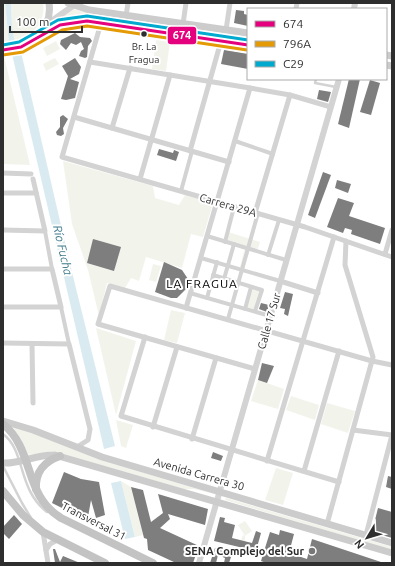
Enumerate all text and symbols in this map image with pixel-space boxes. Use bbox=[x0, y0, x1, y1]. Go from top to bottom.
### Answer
scale bar bbox=[10, 8, 82, 34]
legend bbox=[247, 8, 387, 80]
text: 100 m bbox=[16, 15, 49, 28]
text: 674 bbox=[283, 17, 304, 30]
line badge: 674 bbox=[167, 26, 197, 45]
marker: Br. La Fragua bbox=[139, 29, 149, 39]
text: 674 bbox=[173, 29, 191, 41]
text: 796A bbox=[283, 37, 311, 50]
place label: Br. La Fragua bbox=[129, 41, 159, 65]
text: C29 bbox=[283, 57, 304, 70]
street label: Carrera 29A bbox=[198, 191, 259, 219]
water label: Río Fucha bbox=[51, 224, 75, 277]
district label: LA FRAGUA bbox=[166, 277, 238, 290]
street label: Calle 17 Sur bbox=[255, 291, 283, 350]
street label: Avenida Carrera 30 bbox=[152, 455, 246, 493]
street label: Transversal 31 bbox=[60, 500, 128, 542]
north arrow bbox=[347, 518, 387, 558]
text: N bbox=[352, 537, 366, 551]
place label: SENA Complejo del Sur bbox=[185, 545, 304, 557]
marker: SENA Complejo del Sur bbox=[307, 546, 317, 556]

